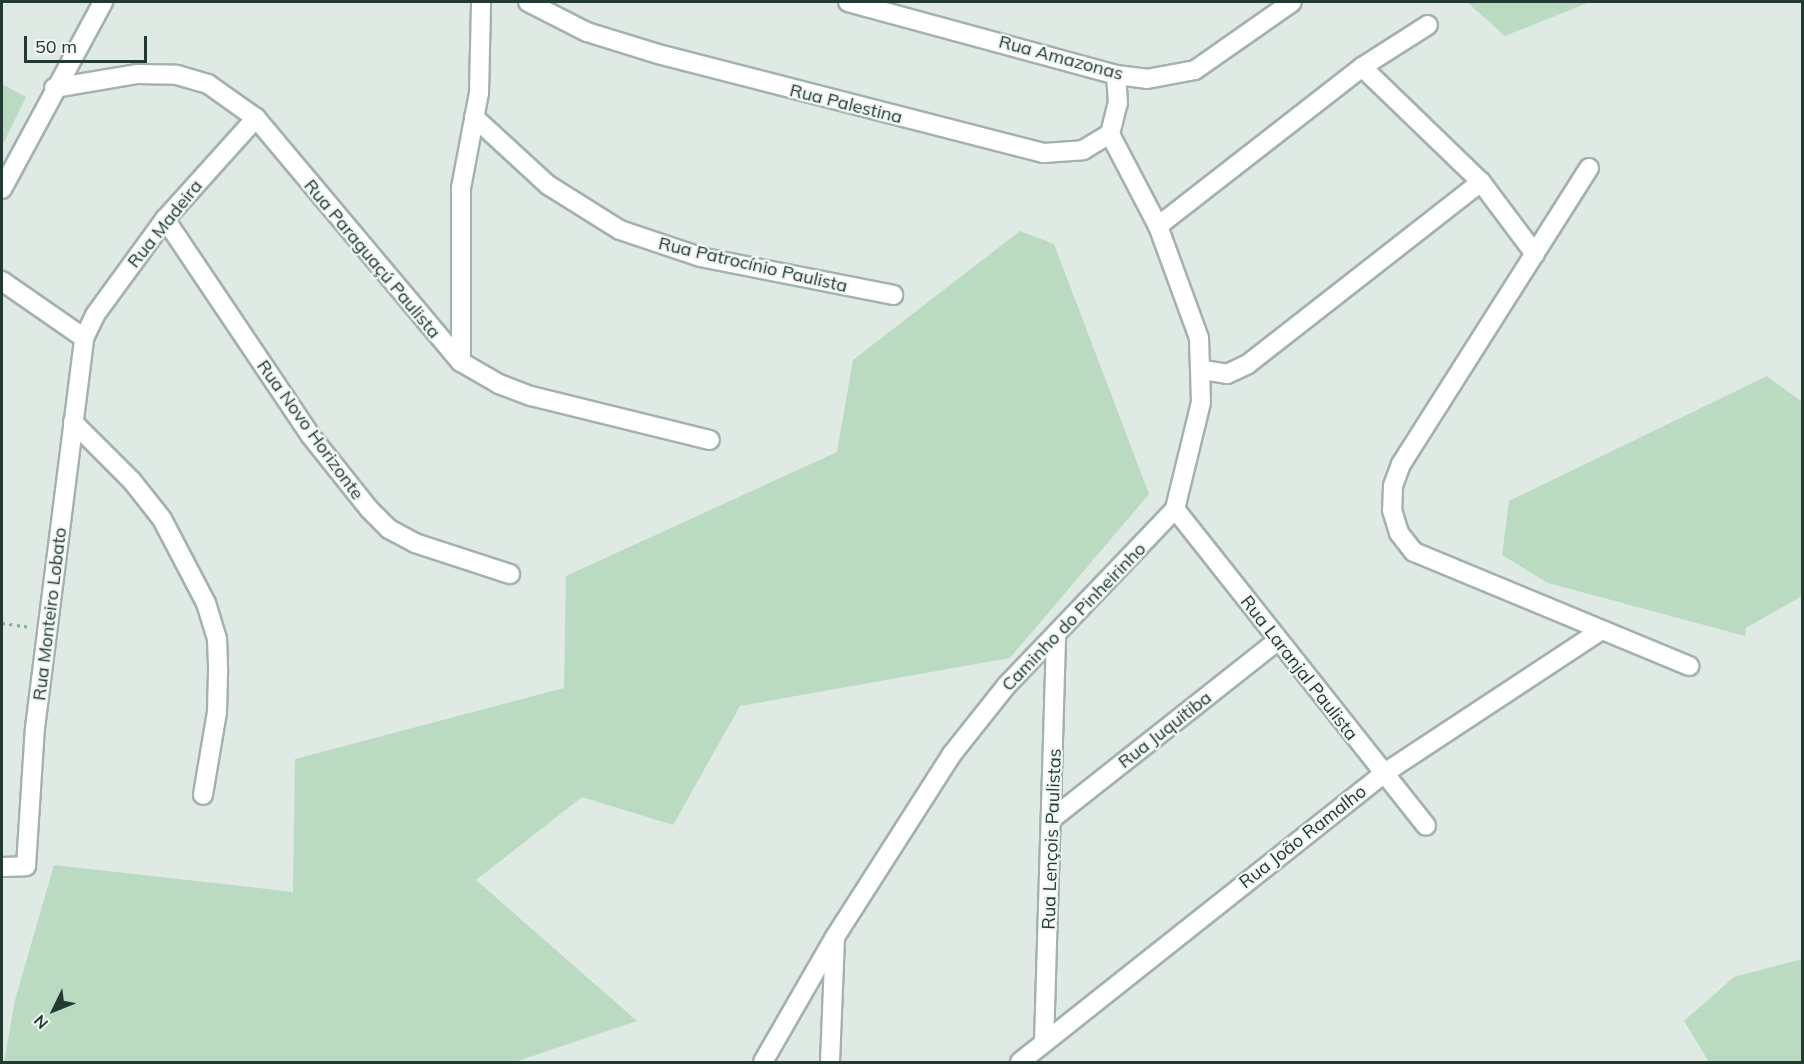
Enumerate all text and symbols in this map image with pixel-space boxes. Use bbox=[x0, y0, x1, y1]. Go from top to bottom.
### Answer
scale bar bbox=[27, 24, 150, 62]
street label: Rua Amazonas bbox=[996, 31, 1126, 85]
text: 50 m bbox=[35, 35, 77, 58]
street label: Rua Palestina bbox=[787, 80, 905, 128]
street label: Rua Paraguaçú Paulista bbox=[299, 175, 445, 343]
street label: Rua Madeira bbox=[123, 176, 207, 272]
street label: Rua Patrocínio Paulista bbox=[656, 233, 850, 297]
street label: Rua Novo Horizonte bbox=[252, 356, 368, 504]
street label: Rua Monteiro Lobato bbox=[29, 526, 71, 702]
street label: Caminho do Pinheirinho bbox=[997, 538, 1151, 696]
street label: Rua Laranjal Paulista bbox=[1236, 591, 1362, 745]
street label: Rua Juquitiba bbox=[1114, 687, 1216, 773]
street label: Rua Lençois Paulistas bbox=[1038, 748, 1066, 930]
street label: Rua João Ramalho bbox=[1235, 781, 1371, 893]
north arrow bbox=[24, 980, 84, 1040]
text: N bbox=[29, 1011, 52, 1034]

